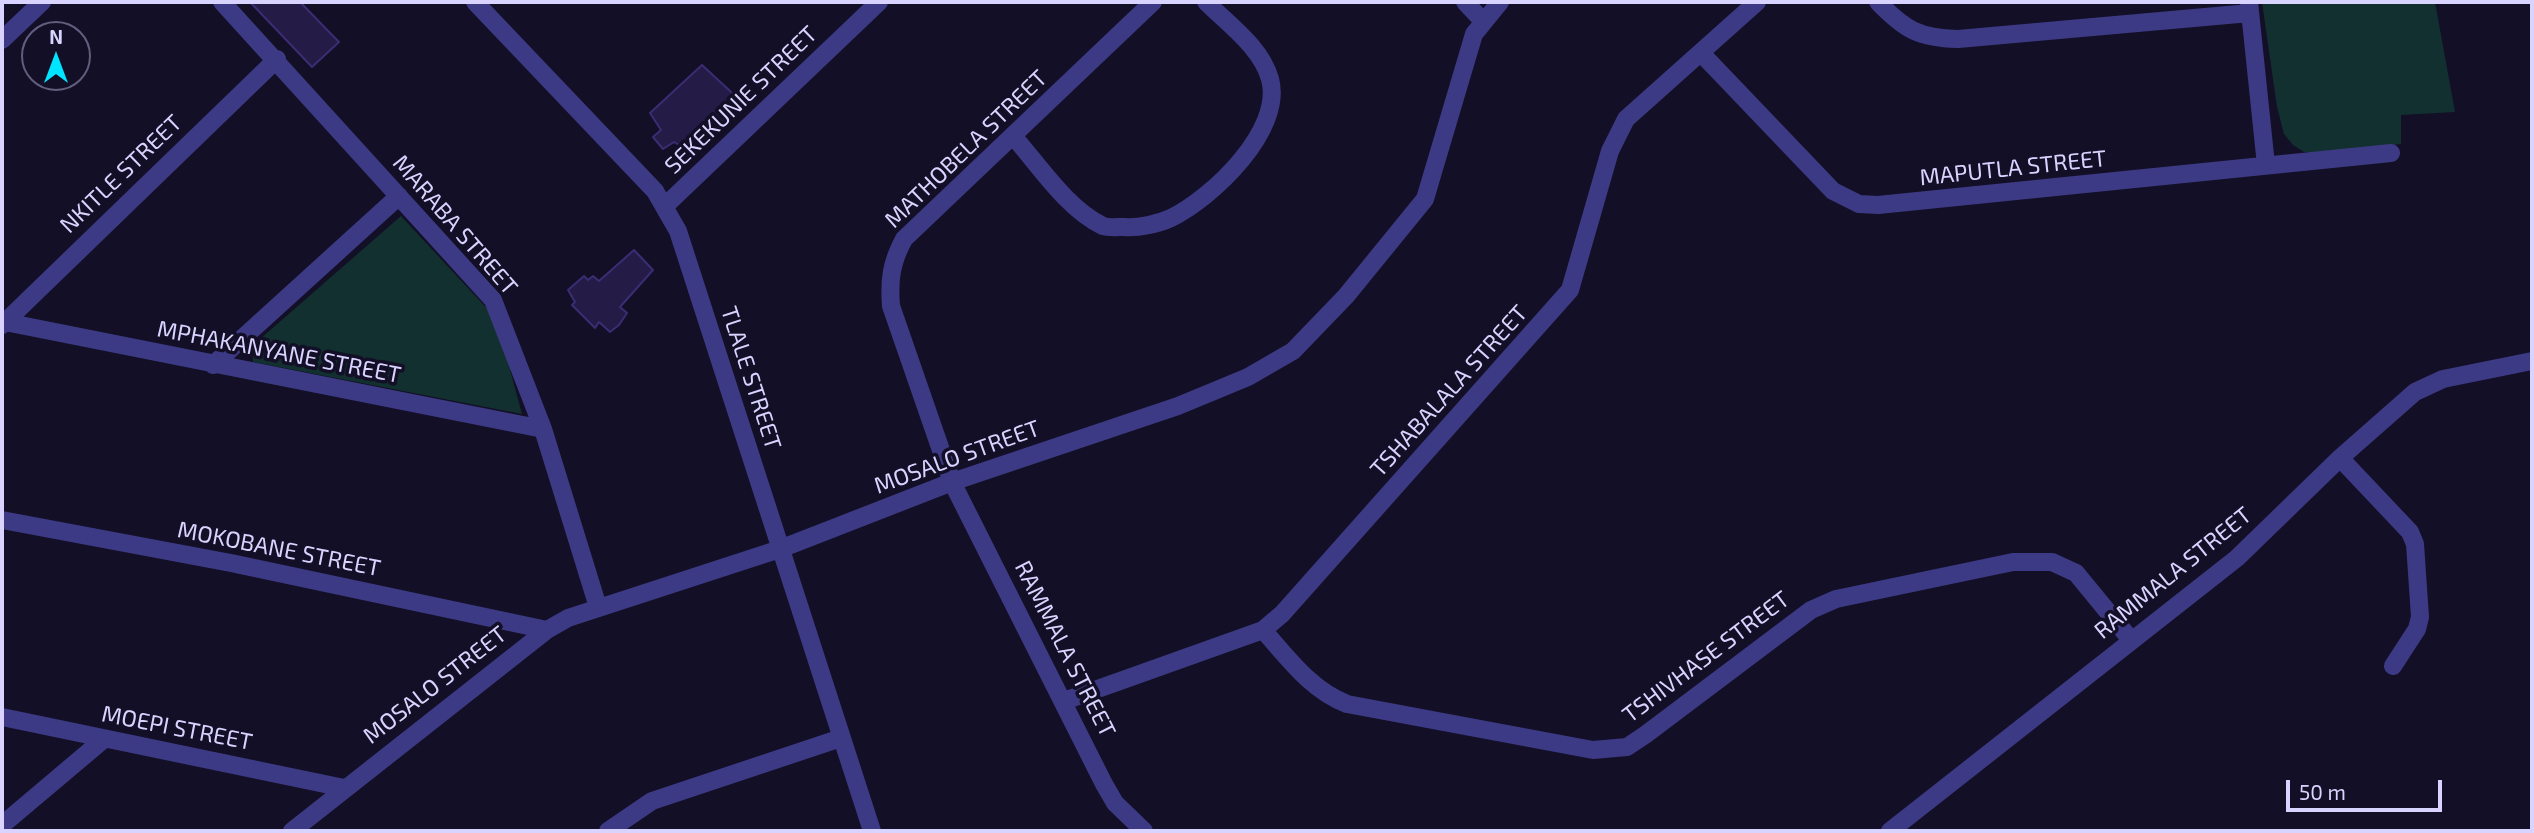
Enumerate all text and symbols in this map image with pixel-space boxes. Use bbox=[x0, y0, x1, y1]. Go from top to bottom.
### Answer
street label: SEKEKUNIE STREET bbox=[659, 20, 823, 180]
north arrow bbox=[21, 21, 91, 91]
text: N bbox=[49, 25, 63, 48]
street label: MATHOBELA STREET bbox=[879, 64, 1053, 234]
street label: NKITLE STREET bbox=[54, 109, 188, 239]
street label: MAPUTLA STREET bbox=[1918, 144, 2108, 192]
street label: MARABA STREET bbox=[387, 149, 523, 301]
street label: TSHABALALA STREET bbox=[1365, 299, 1533, 483]
street label: TLALE STREET bbox=[715, 303, 787, 453]
street label: MPHAKANYANE STREET bbox=[155, 315, 403, 389]
street label: MOSALO STREET bbox=[870, 414, 1044, 500]
street label: RAMMALA STREET bbox=[2089, 501, 2257, 645]
street label: MOKOBANE STREET bbox=[175, 516, 383, 582]
street label: RAMMALA STREET bbox=[1009, 556, 1121, 742]
street label: TSHIVHASE STREET bbox=[1617, 585, 1795, 729]
street label: MOSALO STREET bbox=[358, 620, 512, 750]
street label: MOEPI STREET bbox=[99, 700, 255, 756]
scale bar bbox=[2289, 766, 2445, 810]
text: 50 m bbox=[2299, 779, 2346, 804]

